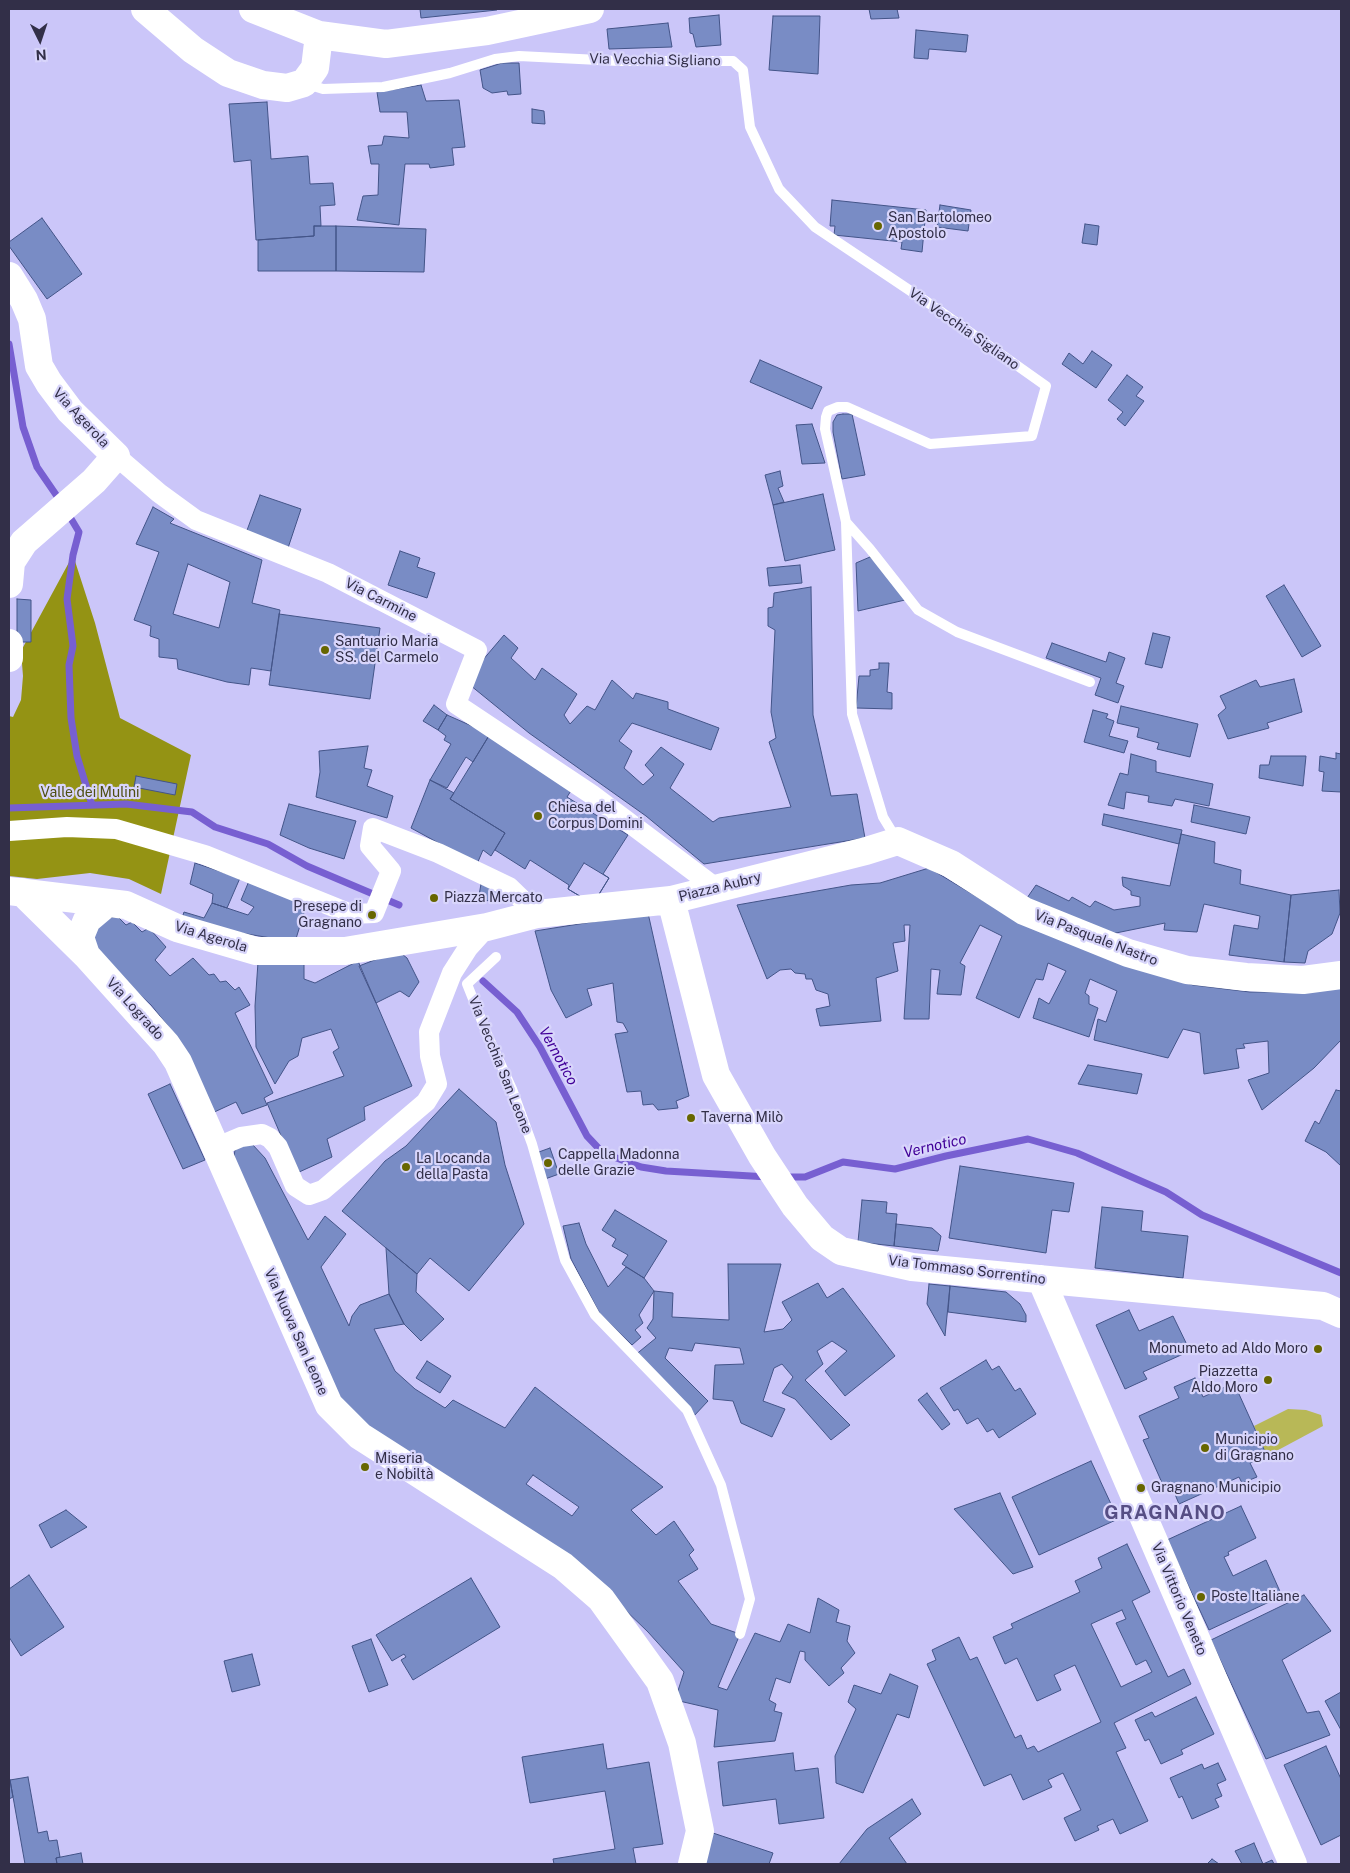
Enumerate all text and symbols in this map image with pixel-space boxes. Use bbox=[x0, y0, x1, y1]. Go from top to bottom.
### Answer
north arrow bbox=[15, 15, 65, 65]
text: N bbox=[35, 47, 47, 63]
street label: Via Vecchia Sigliano bbox=[589, 50, 721, 70]
place label: San Bartolomeo Apostolo bbox=[888, 210, 992, 242]
marker: San Bartolomeo Apostolo bbox=[872, 220, 884, 232]
street label: Via Vecchia Sigliano bbox=[905, 284, 1023, 374]
street label: Via Agerola bbox=[49, 385, 113, 451]
street label: Via Carmine bbox=[342, 575, 420, 625]
place label: Santuario Maria SS. del Carmelo bbox=[335, 634, 439, 666]
marker: Santuario Maria SS. del Carmelo bbox=[319, 644, 331, 656]
park label: Valle dei Mulini bbox=[41, 785, 139, 801]
place label: Chiesa del Corpus Domini bbox=[548, 800, 643, 832]
marker: Chiesa del Corpus Domini bbox=[532, 810, 544, 822]
street label: Piazza Aubry bbox=[677, 869, 763, 905]
place label: Piazza Mercato bbox=[444, 890, 543, 906]
marker: Piazza Mercato bbox=[428, 892, 440, 904]
place label: Presepe di Gragnano bbox=[293, 899, 362, 932]
street label: Via Pasquale Nastro bbox=[1032, 907, 1160, 969]
marker: Presepe di Gragnano bbox=[366, 909, 378, 921]
street label: Via Agerola bbox=[173, 918, 249, 956]
street label: Via Logrado bbox=[103, 975, 167, 1043]
street label: Via Vecchia San Leone bbox=[465, 994, 535, 1136]
water label: Vernotico bbox=[535, 1024, 581, 1088]
place label: Taverna Milò bbox=[701, 1110, 783, 1126]
marker: Taverna Milò bbox=[685, 1112, 697, 1124]
water label: Vernotico bbox=[902, 1130, 968, 1162]
place label: Cappella Madonna delle Grazie bbox=[558, 1147, 679, 1180]
place label: La Locanda della Pasta bbox=[416, 1151, 490, 1184]
marker: Cappella Madonna delle Grazie bbox=[542, 1157, 554, 1169]
marker: La Locanda della Pasta bbox=[400, 1161, 412, 1173]
street label: Via Tommaso Sorrentino bbox=[887, 1252, 1047, 1288]
street label: Via Nuova San Leone bbox=[261, 1266, 331, 1398]
place label: Monumeto ad Aldo Moro bbox=[1149, 1341, 1308, 1357]
marker: Monumeto ad Aldo Moro bbox=[1312, 1343, 1324, 1355]
place label: Piazzetta Aldo Moro bbox=[1191, 1364, 1258, 1396]
marker: Piazzetta Aldo Moro bbox=[1262, 1374, 1274, 1386]
place label: Municipio di Gragnano bbox=[1215, 1432, 1294, 1464]
marker: Municipio di Gragnano bbox=[1199, 1442, 1211, 1454]
place label: Miseria e Nobiltà bbox=[375, 1451, 433, 1484]
marker: Miseria e Nobiltà bbox=[359, 1461, 371, 1473]
place label: Gragnano Municipio bbox=[1151, 1480, 1281, 1496]
marker: Gragnano Municipio bbox=[1135, 1482, 1147, 1494]
district label: GRAGNANO bbox=[1103, 1502, 1227, 1524]
street label: Via Vittorio Veneto bbox=[1148, 1540, 1210, 1658]
place label: Poste Italiane bbox=[1211, 1589, 1300, 1605]
marker: Poste Italiane bbox=[1195, 1591, 1207, 1603]

